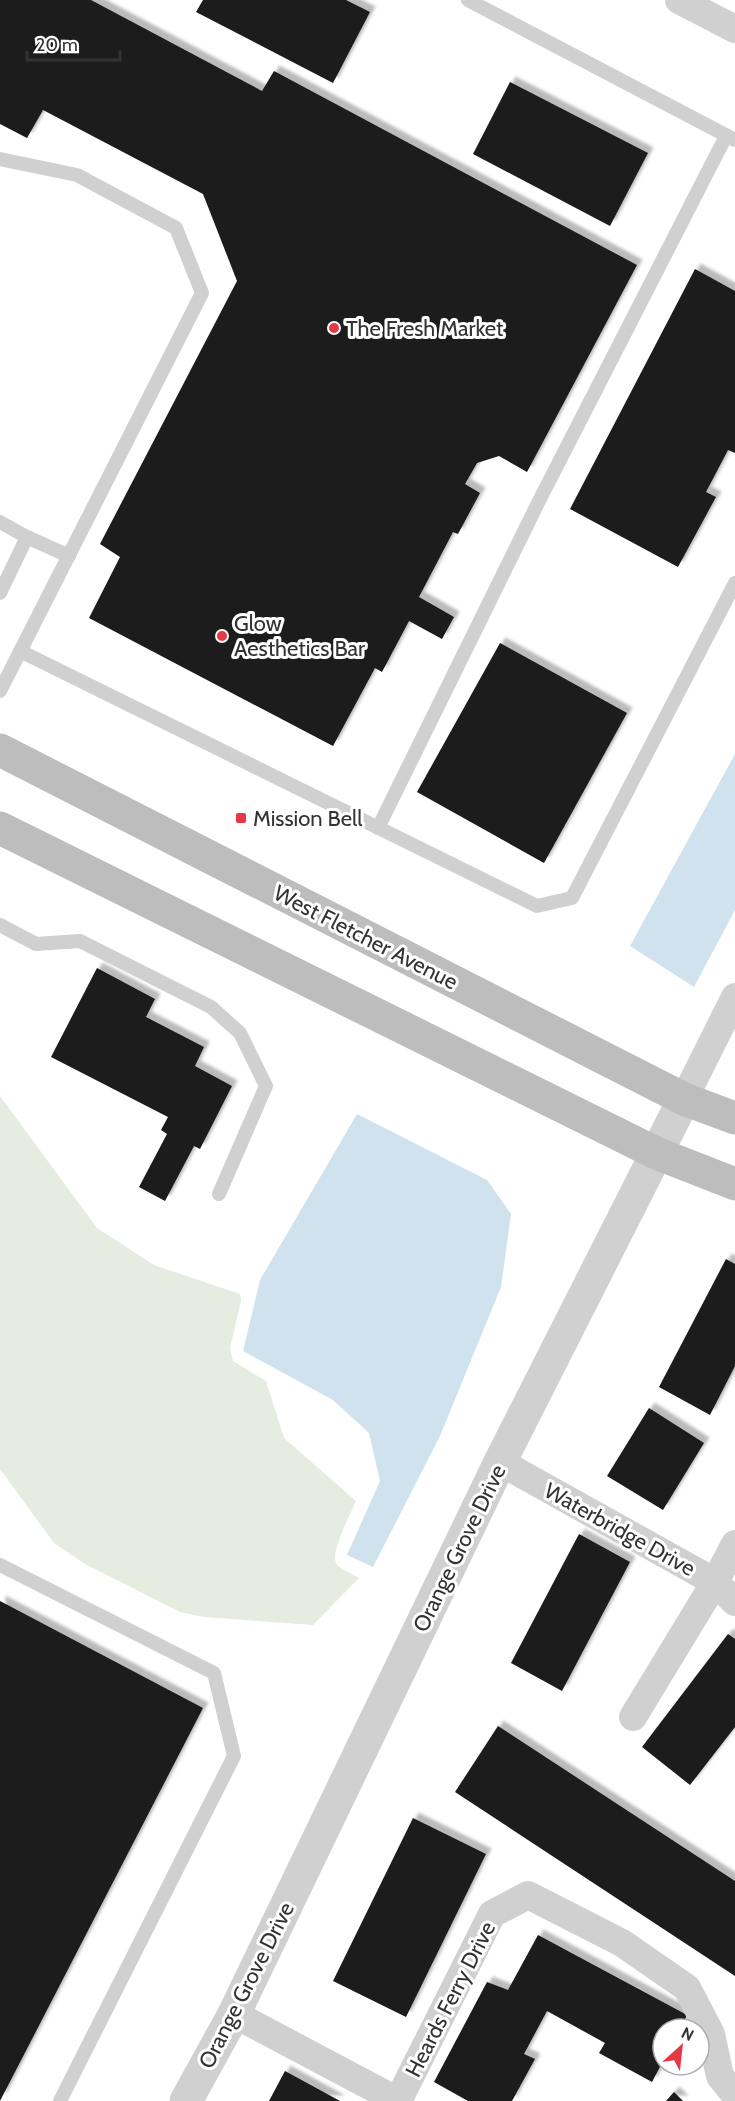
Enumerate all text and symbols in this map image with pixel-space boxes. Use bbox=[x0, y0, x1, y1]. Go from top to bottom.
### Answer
scale bar bbox=[27, 24, 120, 62]
text: 20 m bbox=[36, 34, 78, 56]
place label: The Fresh Market bbox=[346, 315, 504, 342]
marker: The Fresh Market bbox=[327, 321, 341, 335]
place label: Glow Aesthetics Bar bbox=[234, 610, 365, 662]
marker: Glow Aesthetics Bar bbox=[215, 629, 229, 643]
place label: Mission Bell bbox=[253, 805, 363, 832]
marker: Mission Bell bbox=[234, 811, 248, 825]
street label: West Fletcher Avenue bbox=[269, 879, 462, 995]
street label: Orange Grove Drive bbox=[407, 1460, 512, 1636]
street label: Waterbridge Drive bbox=[540, 1477, 700, 1582]
street label: Orange Grove Drive bbox=[193, 1898, 300, 2073]
street label: Heards Ferry Drive bbox=[400, 1917, 501, 2082]
north arrow bbox=[651, 2017, 711, 2077]
text: N bbox=[678, 2023, 697, 2045]

